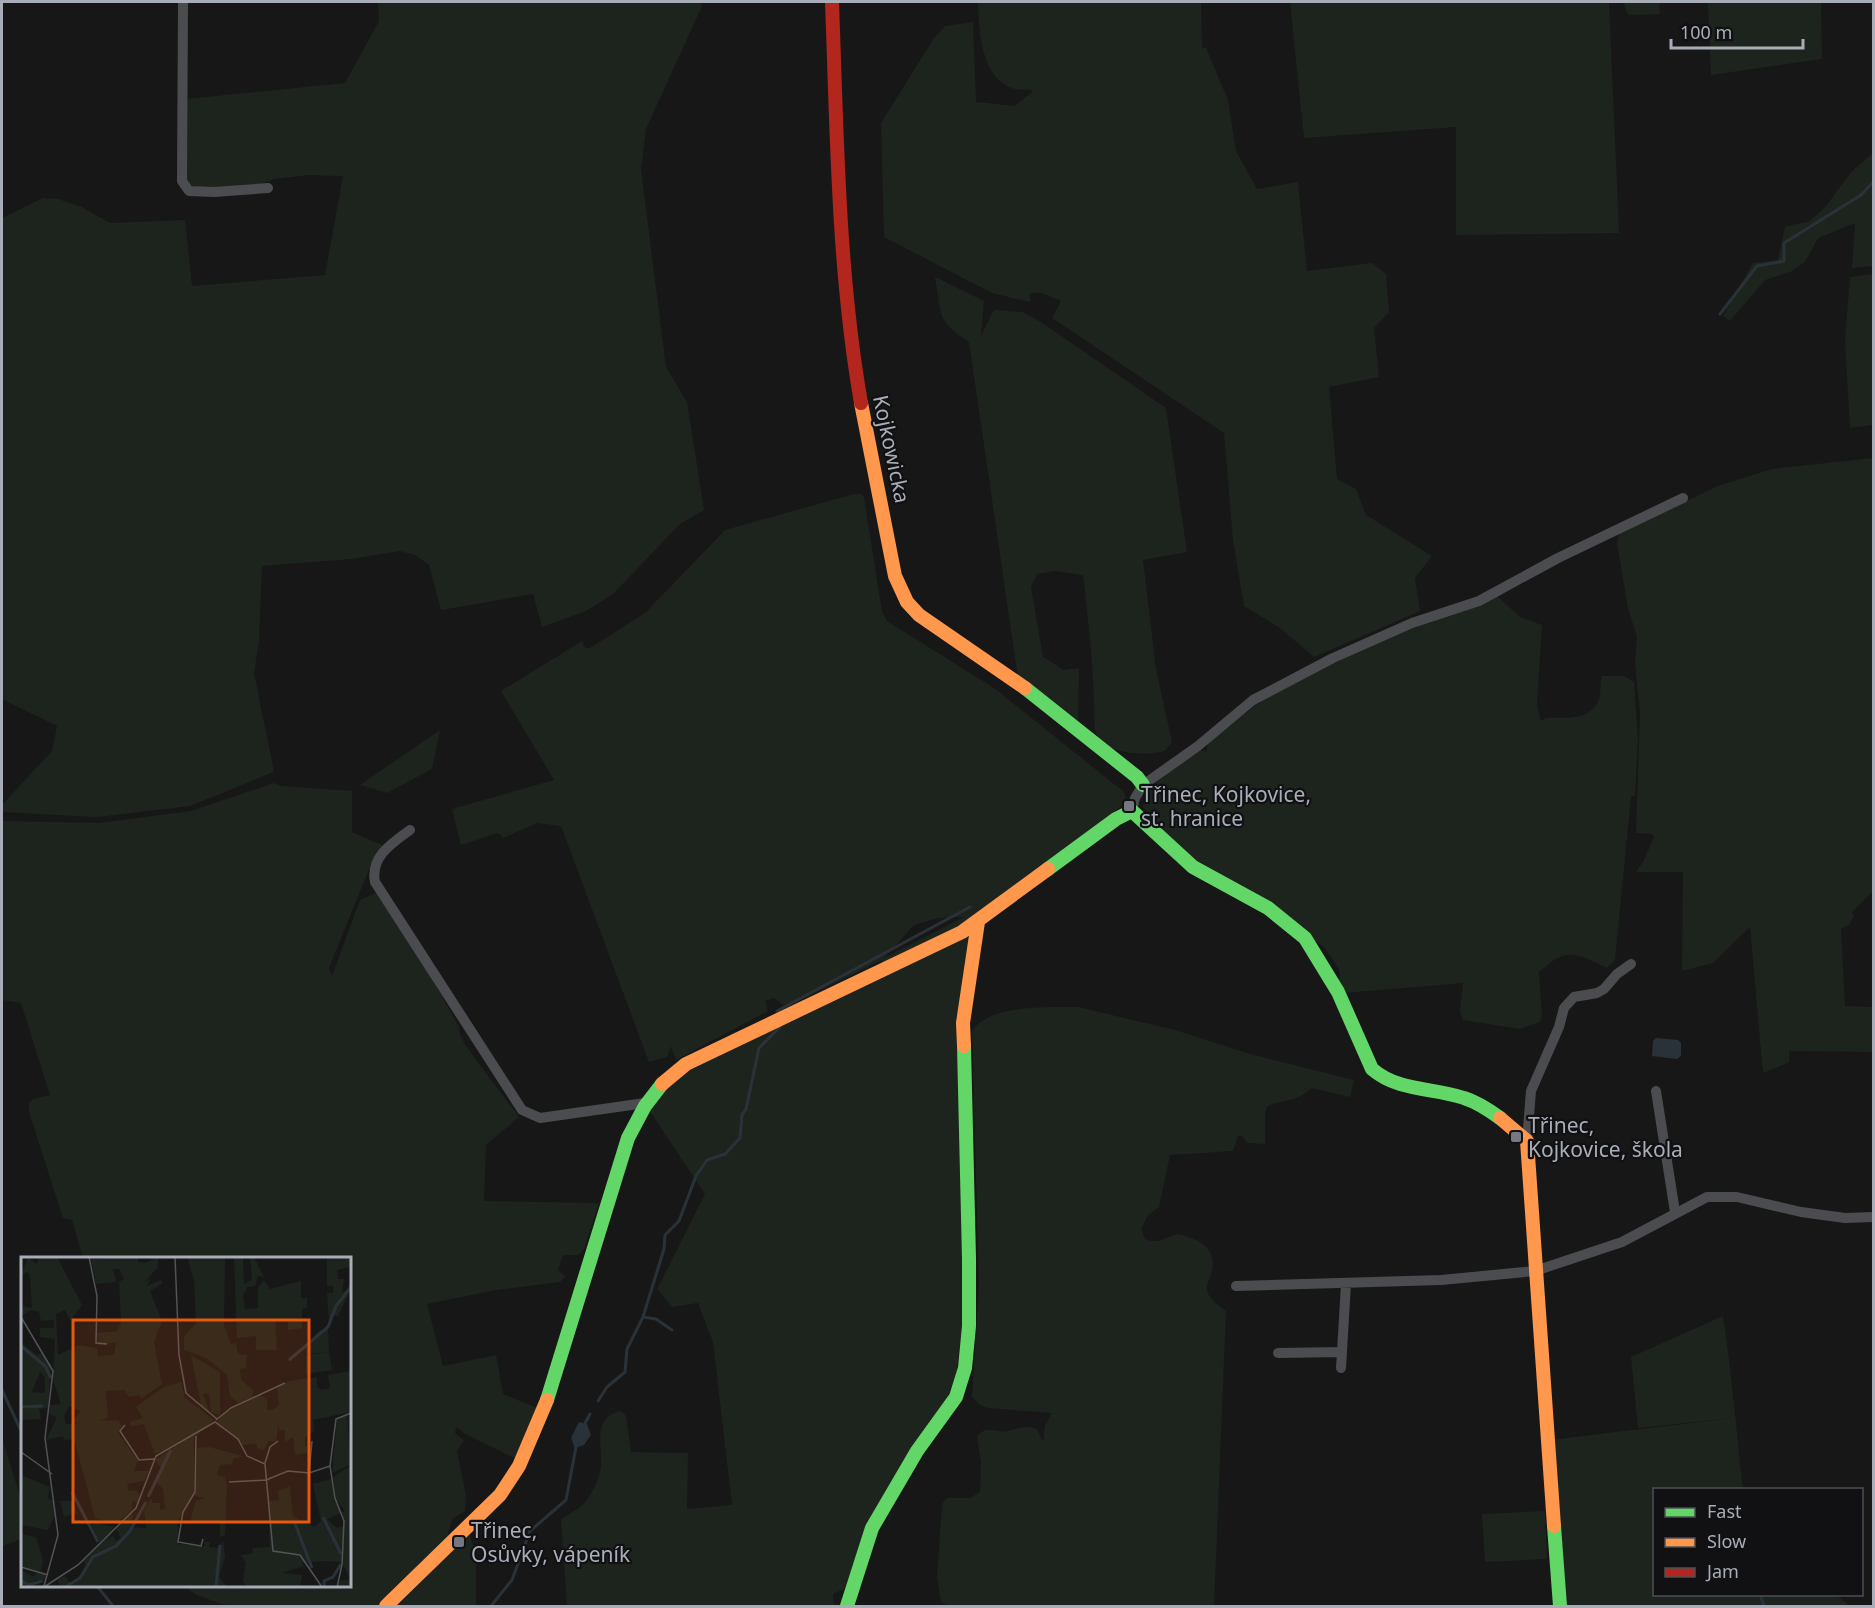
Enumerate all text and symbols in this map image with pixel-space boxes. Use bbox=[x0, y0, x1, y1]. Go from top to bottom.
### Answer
scale bar bbox=[1671, 12, 1803, 50]
text: 100 m bbox=[1680, 20, 1732, 44]
street label: Kojkowicka bbox=[867, 392, 917, 506]
place label: Třinec, Kojkovice, st. hranice bbox=[1141, 780, 1311, 832]
marker: Třinec, Kojkovice, st. hranice bbox=[1122, 799, 1136, 813]
place label: Třinec, Kojkovice, škola bbox=[1528, 1111, 1683, 1163]
marker: Třinec, Kojkovice, škola bbox=[1509, 1130, 1523, 1144]
inset map bbox=[21, 1257, 351, 1587]
legend bbox=[1653, 1488, 1863, 1596]
text: Fast bbox=[1707, 1499, 1742, 1523]
place label: Třinec, Osůvky, vápeník bbox=[471, 1516, 631, 1568]
text: Slow bbox=[1707, 1529, 1746, 1553]
marker: Třinec, Osůvky, vápeník bbox=[452, 1535, 466, 1549]
text: Jam bbox=[1705, 1559, 1739, 1583]

